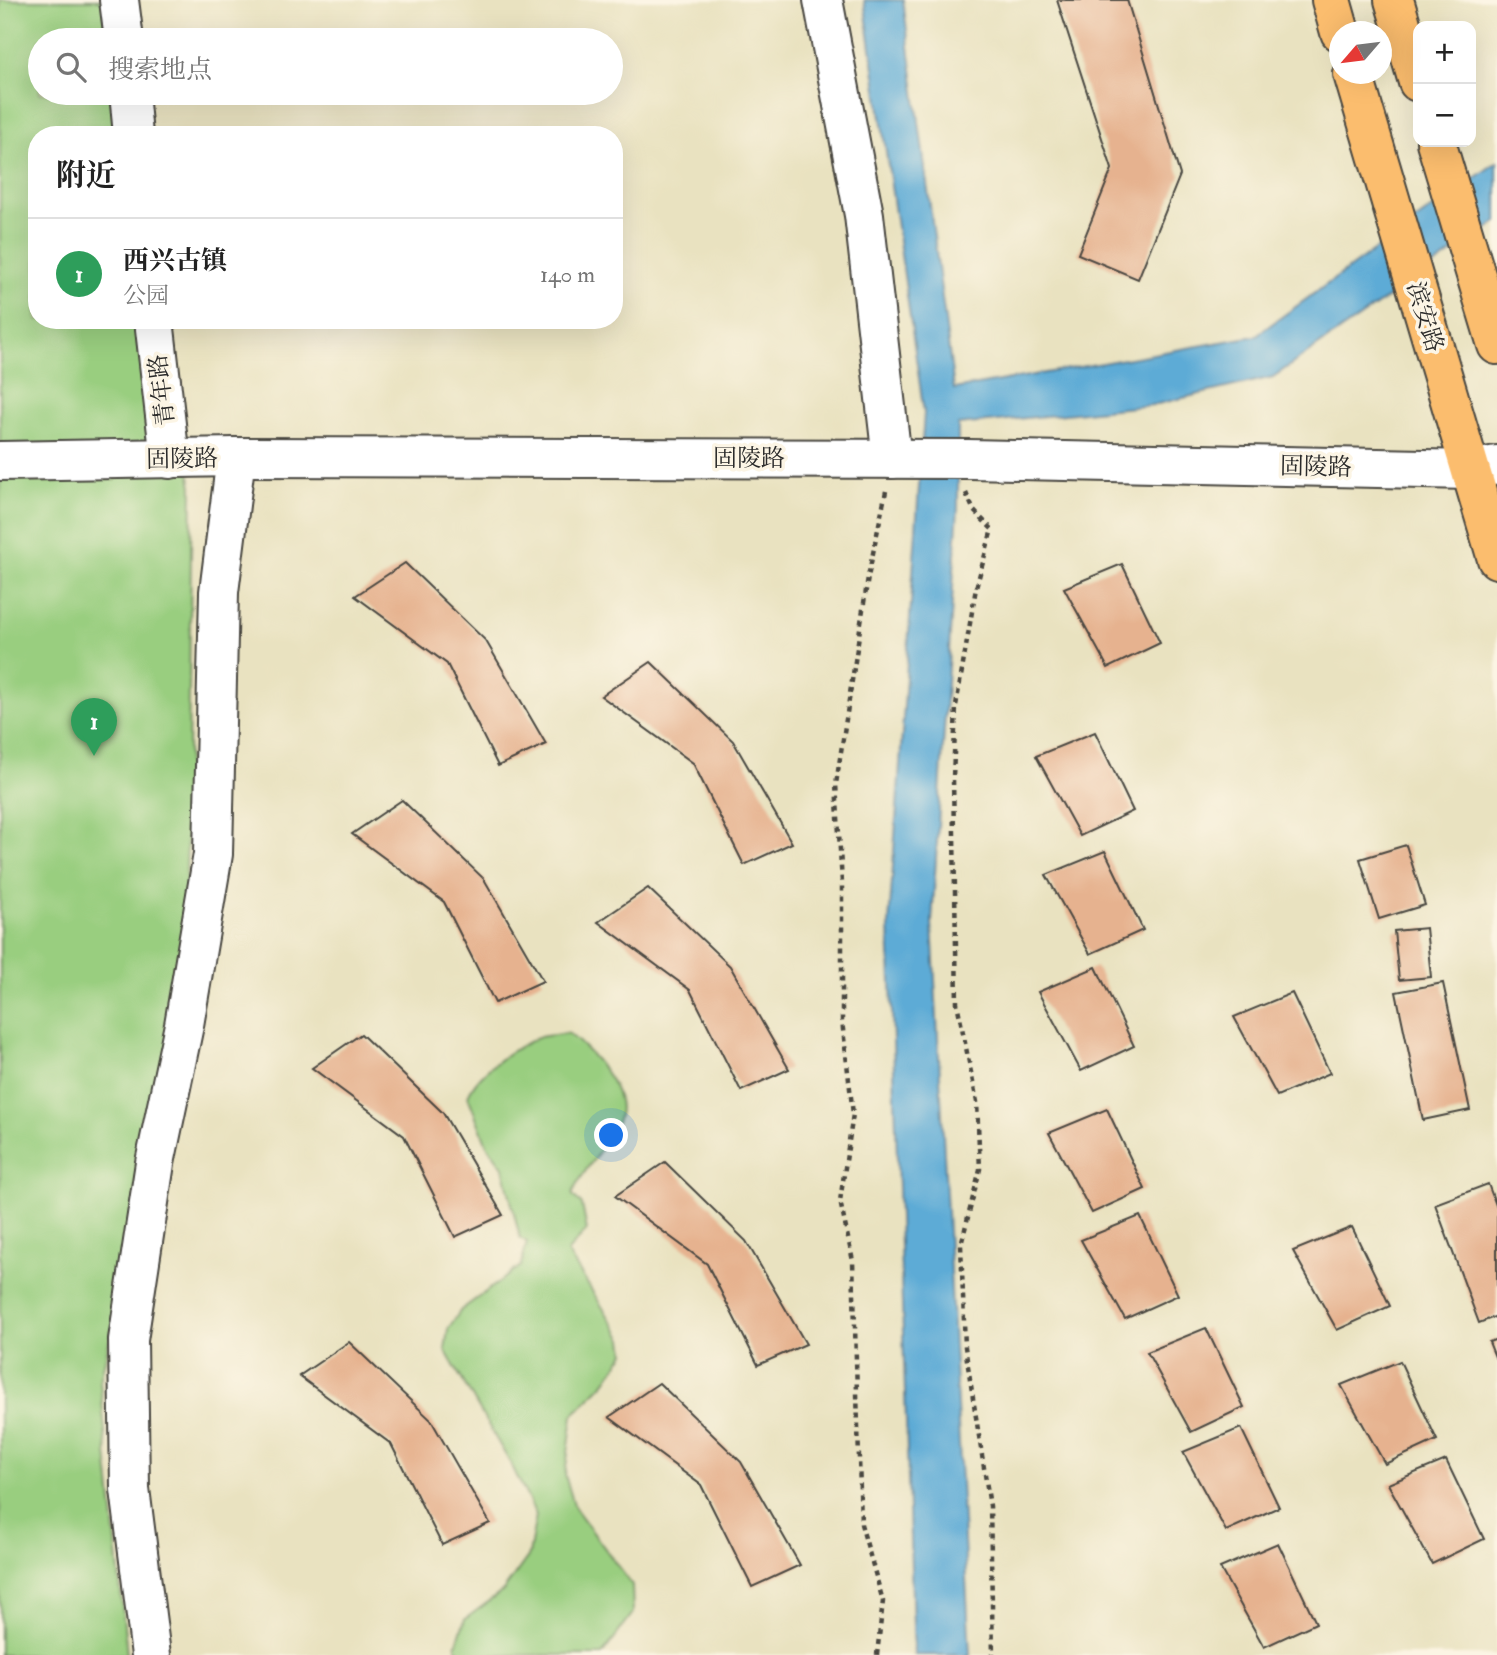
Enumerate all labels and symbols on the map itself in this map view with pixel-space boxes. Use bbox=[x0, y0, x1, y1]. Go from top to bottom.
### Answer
north arrow bbox=[1329, 21, 1392, 84]
street label: 滨安路 bbox=[1400, 278, 1450, 356]
street label: 青年路 bbox=[142, 352, 182, 428]
street label: 固陵路 bbox=[146, 443, 218, 475]
street label: 固陵路 bbox=[713, 443, 785, 474]
street label: 固陵路 bbox=[1280, 451, 1352, 483]
pin: 1 bbox=[71, 698, 117, 756]
your location bbox=[594, 1118, 628, 1152]

